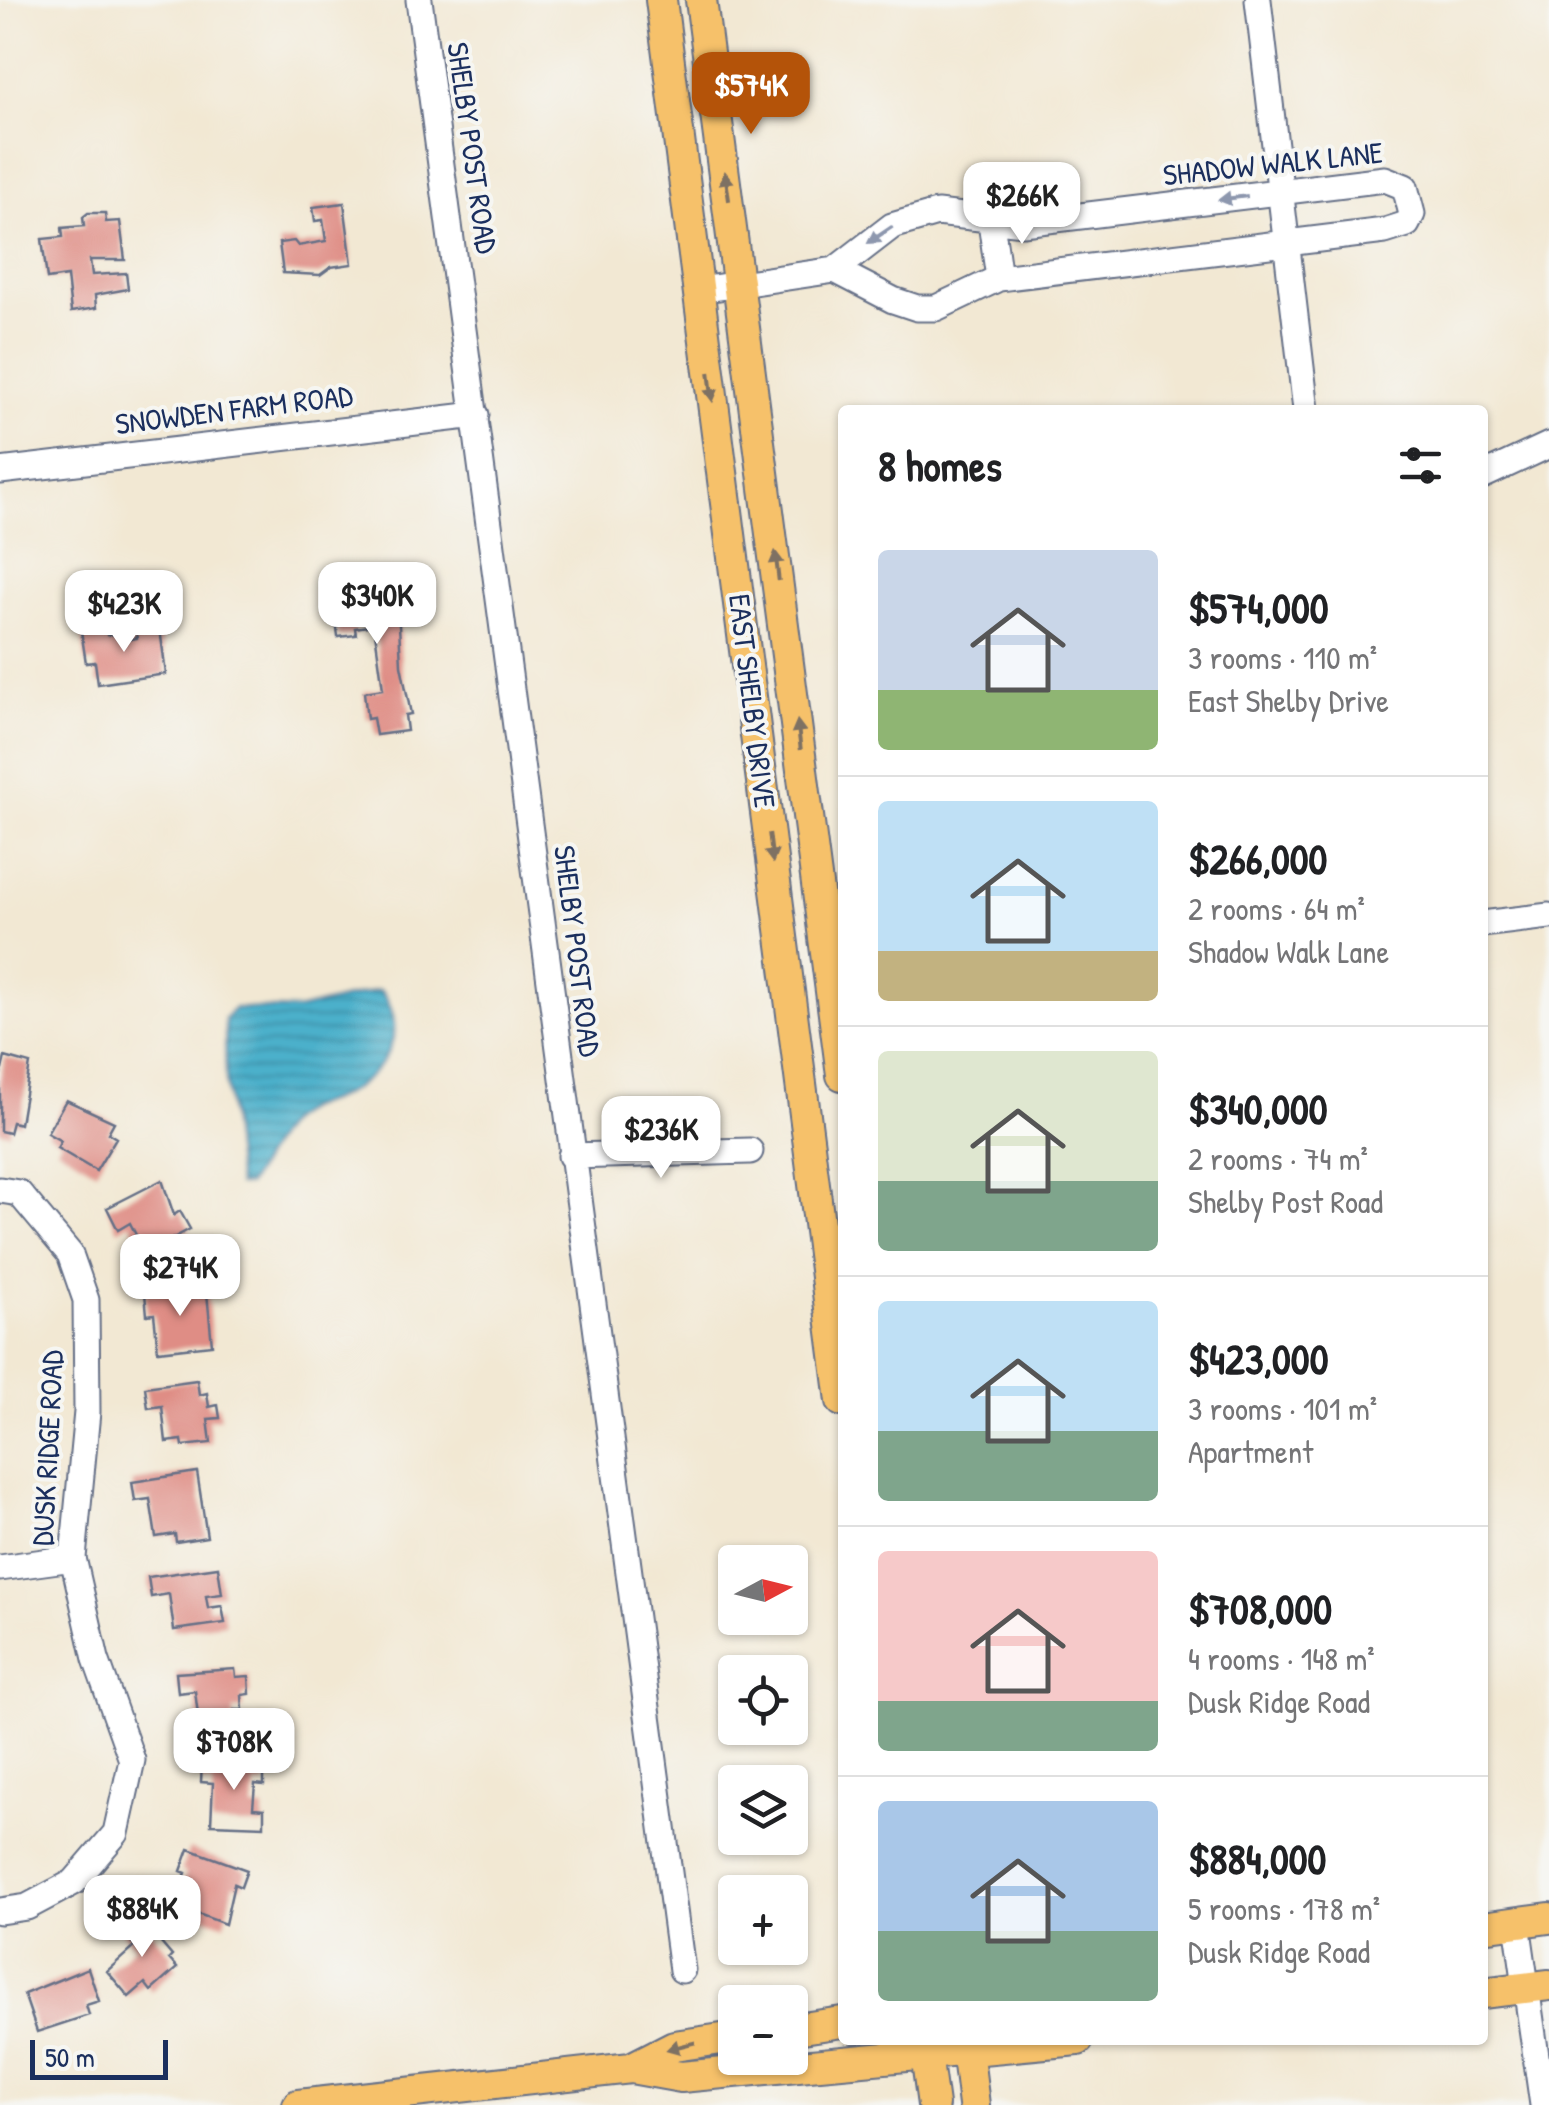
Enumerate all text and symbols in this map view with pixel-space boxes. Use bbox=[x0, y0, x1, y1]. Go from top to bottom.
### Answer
street label: SHELBY POST ROAD bbox=[438, 40, 508, 257]
pin: $574K bbox=[681, 52, 821, 137]
text: $574K bbox=[714, 63, 788, 106]
street label: SHADOW WALK LANE bbox=[1161, 132, 1385, 194]
pin: $266K bbox=[952, 162, 1092, 247]
one-way arrow bbox=[719, 170, 735, 202]
text: $266K bbox=[985, 173, 1059, 216]
one-way arrow bbox=[1216, 190, 1248, 206]
one-way arrow bbox=[867, 225, 894, 243]
one-way arrow bbox=[704, 371, 720, 403]
street label: SNOWDEN FARM ROAD bbox=[113, 375, 356, 443]
text: 8 homes bbox=[878, 437, 1002, 494]
icon: filters bbox=[1393, 438, 1448, 493]
one-way arrow bbox=[769, 549, 785, 581]
pin: $340K bbox=[307, 562, 447, 647]
pin: $423K bbox=[54, 570, 194, 655]
text: $340K bbox=[340, 573, 414, 616]
text: $574,000 bbox=[1188, 579, 1329, 636]
text: $423K bbox=[87, 581, 161, 624]
icon: home bbox=[958, 590, 1078, 710]
street label: EAST SHELBY DRIVE bbox=[720, 592, 786, 810]
text: 3 rooms · 110 m² bbox=[1188, 636, 1377, 679]
text: East Shelby Drive bbox=[1188, 679, 1389, 722]
one-way arrow bbox=[790, 719, 806, 750]
text: $266,000 bbox=[1188, 830, 1327, 887]
one-way arrow bbox=[763, 833, 779, 864]
icon: home bbox=[958, 841, 1078, 961]
street label: SHELBY POST ROAD bbox=[545, 843, 611, 1060]
text: 2 rooms · 64 m² bbox=[1188, 887, 1365, 930]
text: Shadow Walk Lane bbox=[1188, 930, 1389, 973]
text: $340,000 bbox=[1188, 1080, 1328, 1137]
icon: home bbox=[958, 1091, 1078, 1211]
pin: $236K bbox=[591, 1096, 731, 1181]
text: $236K bbox=[623, 1107, 699, 1150]
text: 2 rooms · 74 m² bbox=[1188, 1137, 1368, 1180]
text: Shelby Post Road bbox=[1188, 1180, 1383, 1223]
pin: $274K bbox=[110, 1234, 250, 1319]
text: $274K bbox=[142, 1245, 218, 1288]
text: $423,000 bbox=[1188, 1330, 1328, 1387]
icon: home bbox=[958, 1341, 1078, 1461]
street label: DUSK RIDGE ROAD bbox=[22, 1348, 72, 1547]
text: 3 rooms · 101 m² bbox=[1188, 1387, 1377, 1430]
text: Apartment bbox=[1188, 1430, 1313, 1473]
north arrow bbox=[718, 1545, 808, 1635]
map controls bbox=[718, 1545, 808, 2075]
text: $708,000 bbox=[1188, 1580, 1332, 1637]
icon: home bbox=[958, 1591, 1078, 1711]
text: 4 rooms · 148 m² bbox=[1188, 1637, 1375, 1680]
button: locate bbox=[718, 1655, 808, 1745]
text: Dusk Ridge Road bbox=[1188, 1680, 1370, 1723]
pin: $708K bbox=[164, 1708, 304, 1793]
text: $708K bbox=[196, 1719, 273, 1762]
button: layers bbox=[718, 1765, 808, 1855]
text: $884,000 bbox=[1188, 1830, 1326, 1887]
icon: home bbox=[958, 1841, 1078, 1961]
pin: $884K bbox=[72, 1875, 212, 1960]
button: + bbox=[718, 1875, 808, 1965]
text: $884K bbox=[106, 1886, 178, 1929]
text: 5 rooms · 178 m² bbox=[1188, 1887, 1380, 1930]
text: Dusk Ridge Road bbox=[1188, 1930, 1370, 1973]
button: − bbox=[718, 1985, 808, 2075]
scale bar bbox=[30, 2035, 168, 2080]
text: 50 m bbox=[45, 2038, 95, 2076]
one-way arrow bbox=[665, 2039, 696, 2055]

